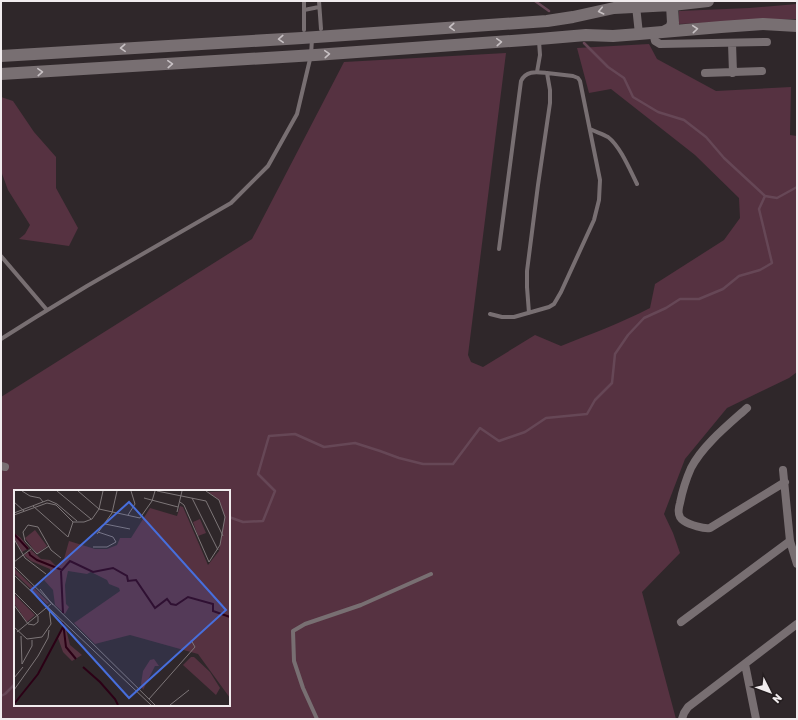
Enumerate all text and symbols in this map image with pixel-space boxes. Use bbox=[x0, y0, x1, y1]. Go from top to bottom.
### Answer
one-way arrow bbox=[598, 6, 605, 14]
one-way arrow bbox=[449, 23, 455, 31]
one-way arrow bbox=[692, 24, 698, 33]
one-way arrow bbox=[278, 35, 284, 43]
one-way arrow bbox=[496, 38, 502, 47]
one-way arrow bbox=[120, 44, 126, 53]
one-way arrow bbox=[324, 50, 330, 59]
one-way arrow bbox=[167, 60, 173, 68]
one-way arrow bbox=[37, 67, 43, 76]
inset map bbox=[14, 490, 230, 706]
north arrow bbox=[750, 672, 790, 712]
text: N bbox=[770, 691, 785, 706]

